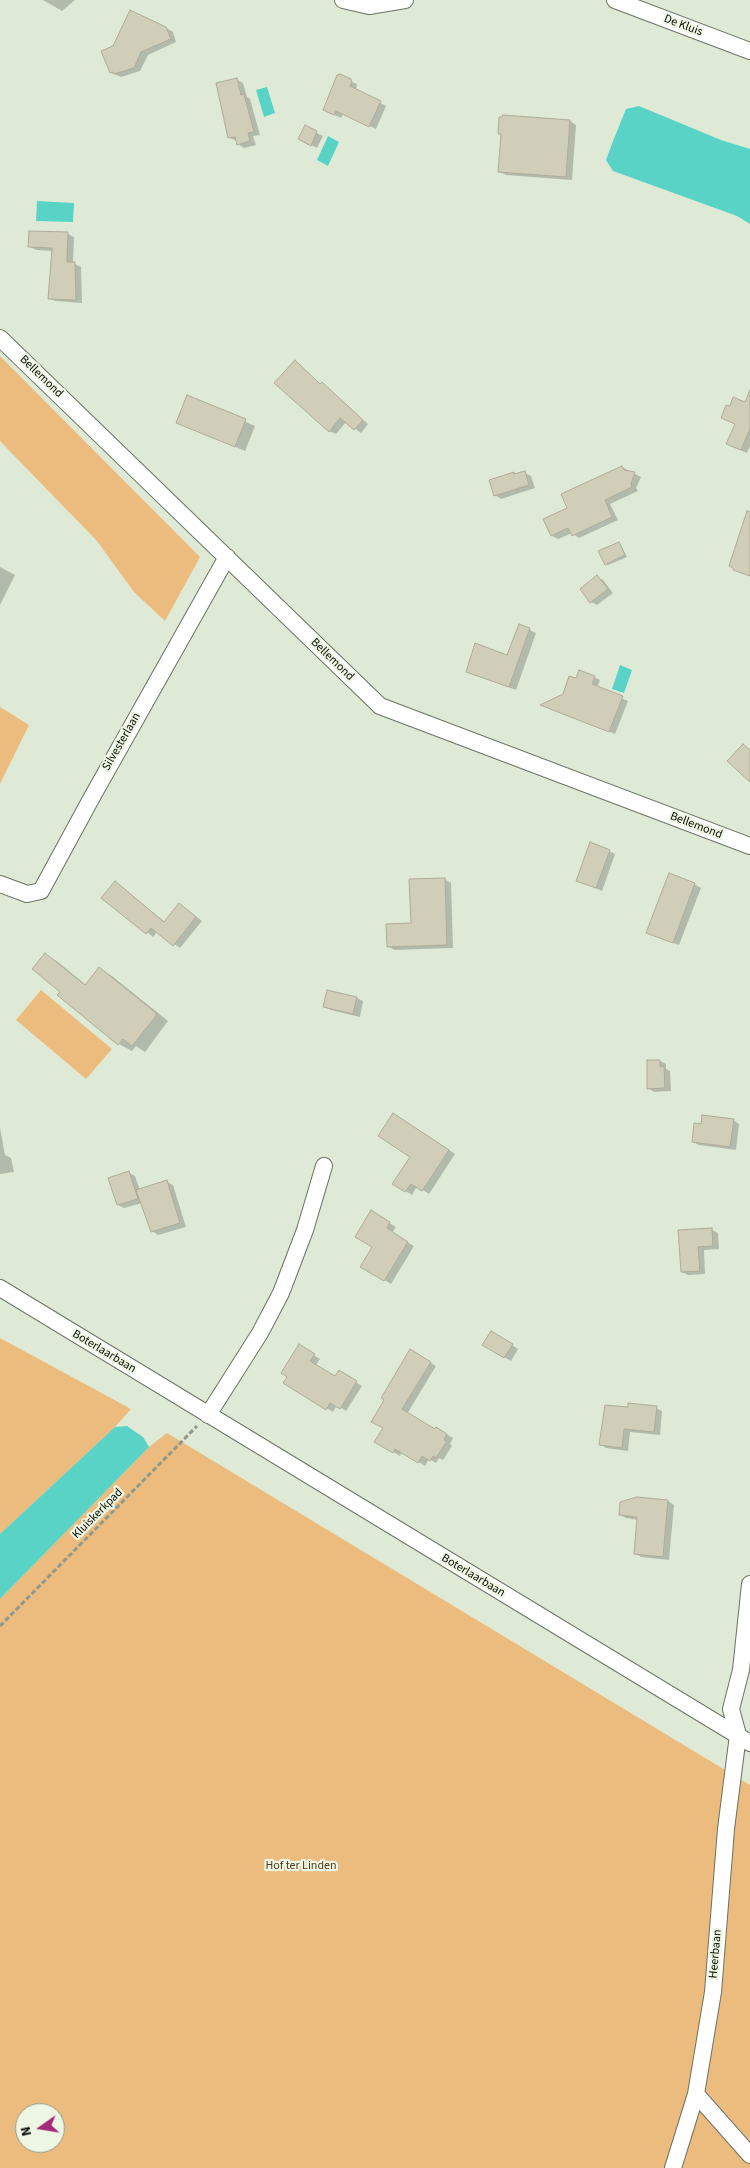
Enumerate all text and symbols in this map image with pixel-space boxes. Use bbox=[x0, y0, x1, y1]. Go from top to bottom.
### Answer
street label: De Kluis bbox=[662, 12, 704, 40]
street label: Bellemond bbox=[16, 353, 66, 401]
street label: Bellemond bbox=[307, 636, 357, 684]
street label: Silvesterlaan bbox=[100, 710, 144, 774]
street label: Bellemond bbox=[668, 809, 724, 843]
street label: Boterlaarbaan bbox=[70, 1327, 138, 1377]
street label: Kluiskerkpad bbox=[70, 1486, 126, 1542]
street label: Boterlaarbaan bbox=[439, 1551, 507, 1601]
park label: Hof ter Linden bbox=[265, 1859, 337, 1873]
street label: Heerbaan bbox=[707, 1929, 725, 1979]
north arrow bbox=[15, 2103, 65, 2153]
text: N bbox=[16, 2124, 37, 2138]

